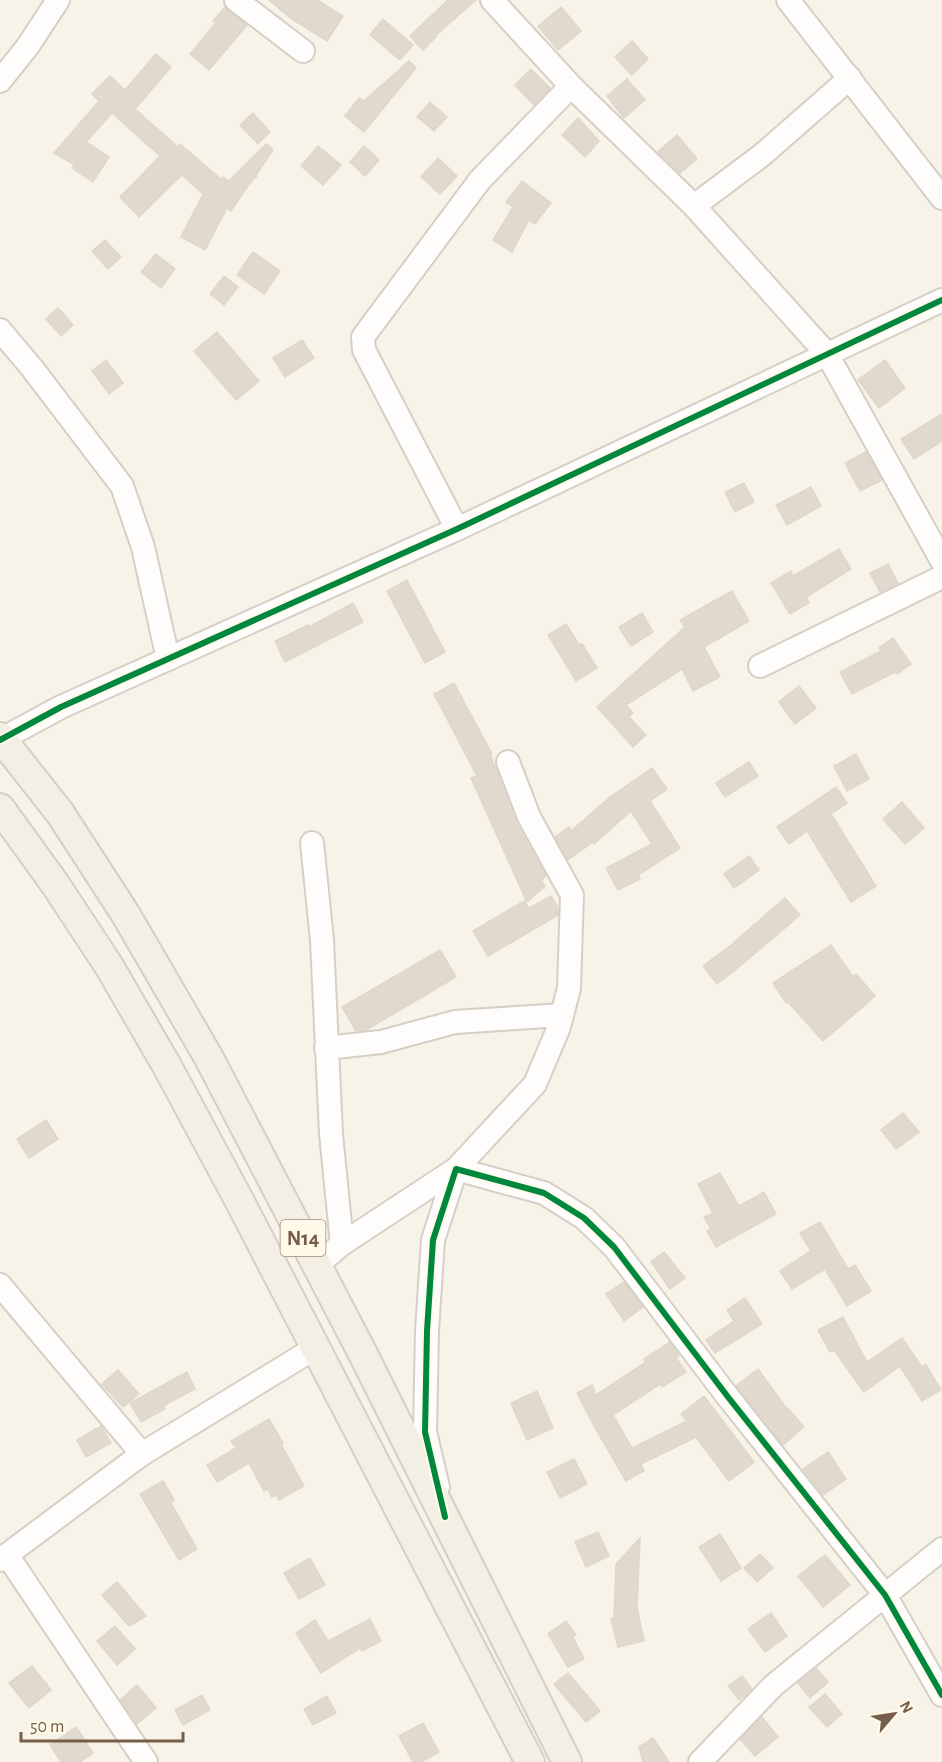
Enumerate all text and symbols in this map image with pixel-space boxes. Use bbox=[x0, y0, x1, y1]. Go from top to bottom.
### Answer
road number: N14 bbox=[280, 1220, 326, 1256]
north arrow bbox=[864, 1684, 924, 1744]
text: N bbox=[897, 1698, 916, 1716]
scale bar bbox=[21, 1705, 183, 1743]
text: 50 m bbox=[30, 1718, 64, 1736]

